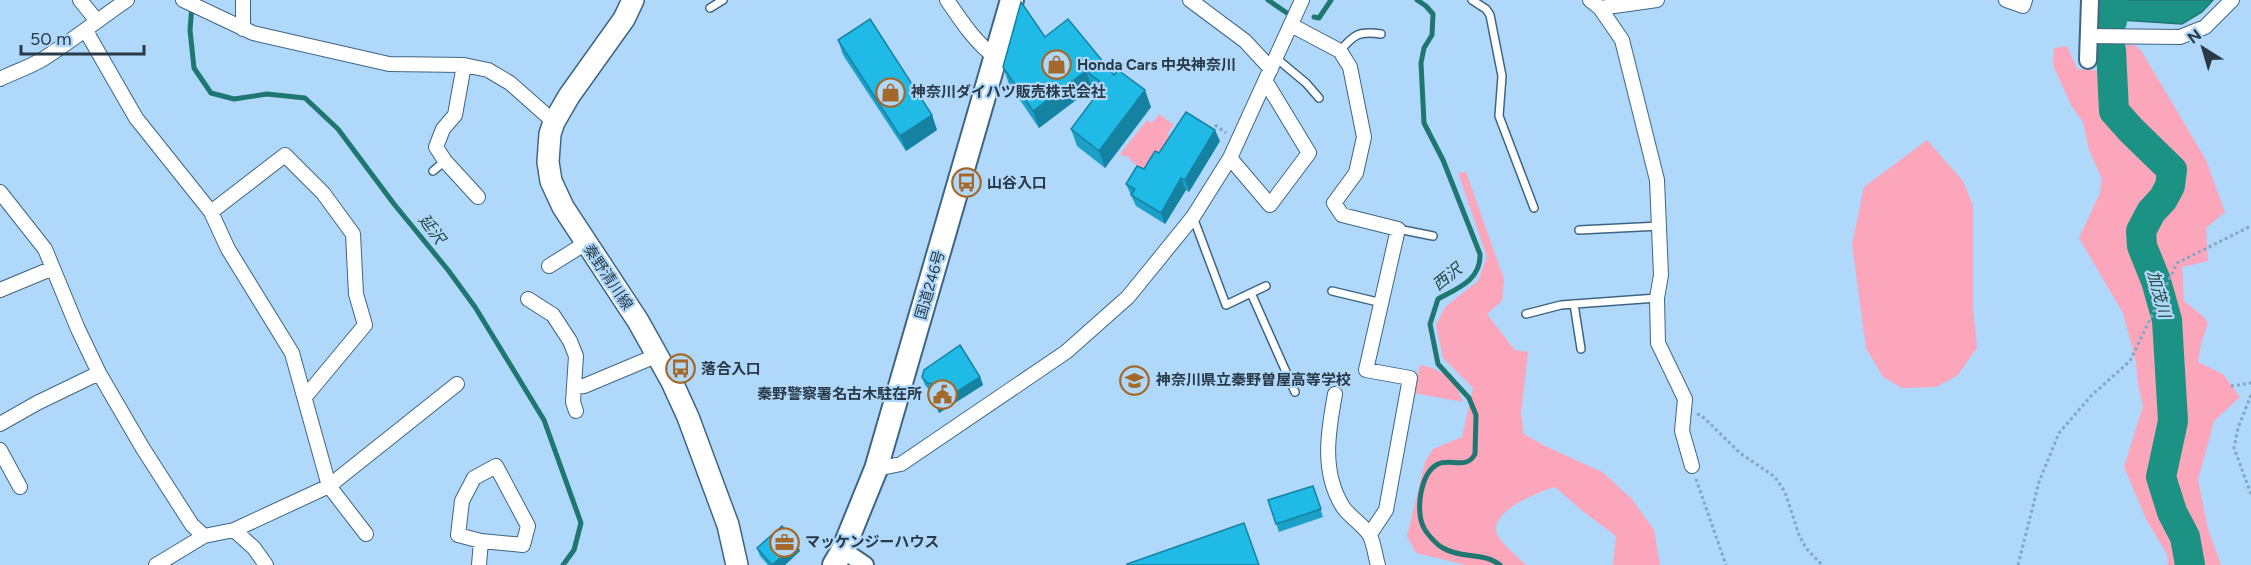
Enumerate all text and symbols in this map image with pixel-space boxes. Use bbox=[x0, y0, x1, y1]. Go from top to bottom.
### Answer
scale bar bbox=[21, 18, 144, 56]
north arrow bbox=[2173, 18, 2233, 78]
text: N bbox=[2184, 25, 2205, 48]
text: 50 m bbox=[30, 28, 72, 50]
shop icon: Honda Cars 中央神奈川 bbox=[1040, 49, 1072, 81]
place label: Honda Cars 中央神奈川 bbox=[1077, 56, 1236, 74]
shop icon: 神奈川ダイハツ販売株式会社 bbox=[874, 76, 906, 108]
place label: 神奈川ダイハツ販売株式会社 bbox=[910, 83, 1106, 101]
bus stop icon: 山谷入口 bbox=[950, 167, 982, 199]
place label: 山谷入口 bbox=[987, 174, 1047, 192]
water label: 延沢 bbox=[415, 210, 450, 249]
street label: 秦野清川線 bbox=[580, 241, 636, 313]
street label: 国道246号 bbox=[912, 248, 948, 322]
water label: 西沢 bbox=[1429, 258, 1467, 294]
water label: 加茂川 bbox=[2144, 268, 2175, 322]
bus stop icon: 落合入口 bbox=[664, 353, 696, 385]
place label: 落合入口 bbox=[701, 360, 761, 378]
school or university icon: 神奈川県立秦野曽屋高等学校 bbox=[1119, 364, 1151, 396]
place label: 神奈川県立秦野曽屋高等学校 bbox=[1155, 371, 1351, 389]
public building icon: 秦野警察署名古木駐在所 bbox=[927, 378, 959, 410]
place label: 秦野警察署名古木駐在所 bbox=[757, 385, 922, 403]
office icon: マッケンジーハウス bbox=[768, 526, 800, 558]
place label: マッケンジーハウス bbox=[805, 533, 939, 551]

